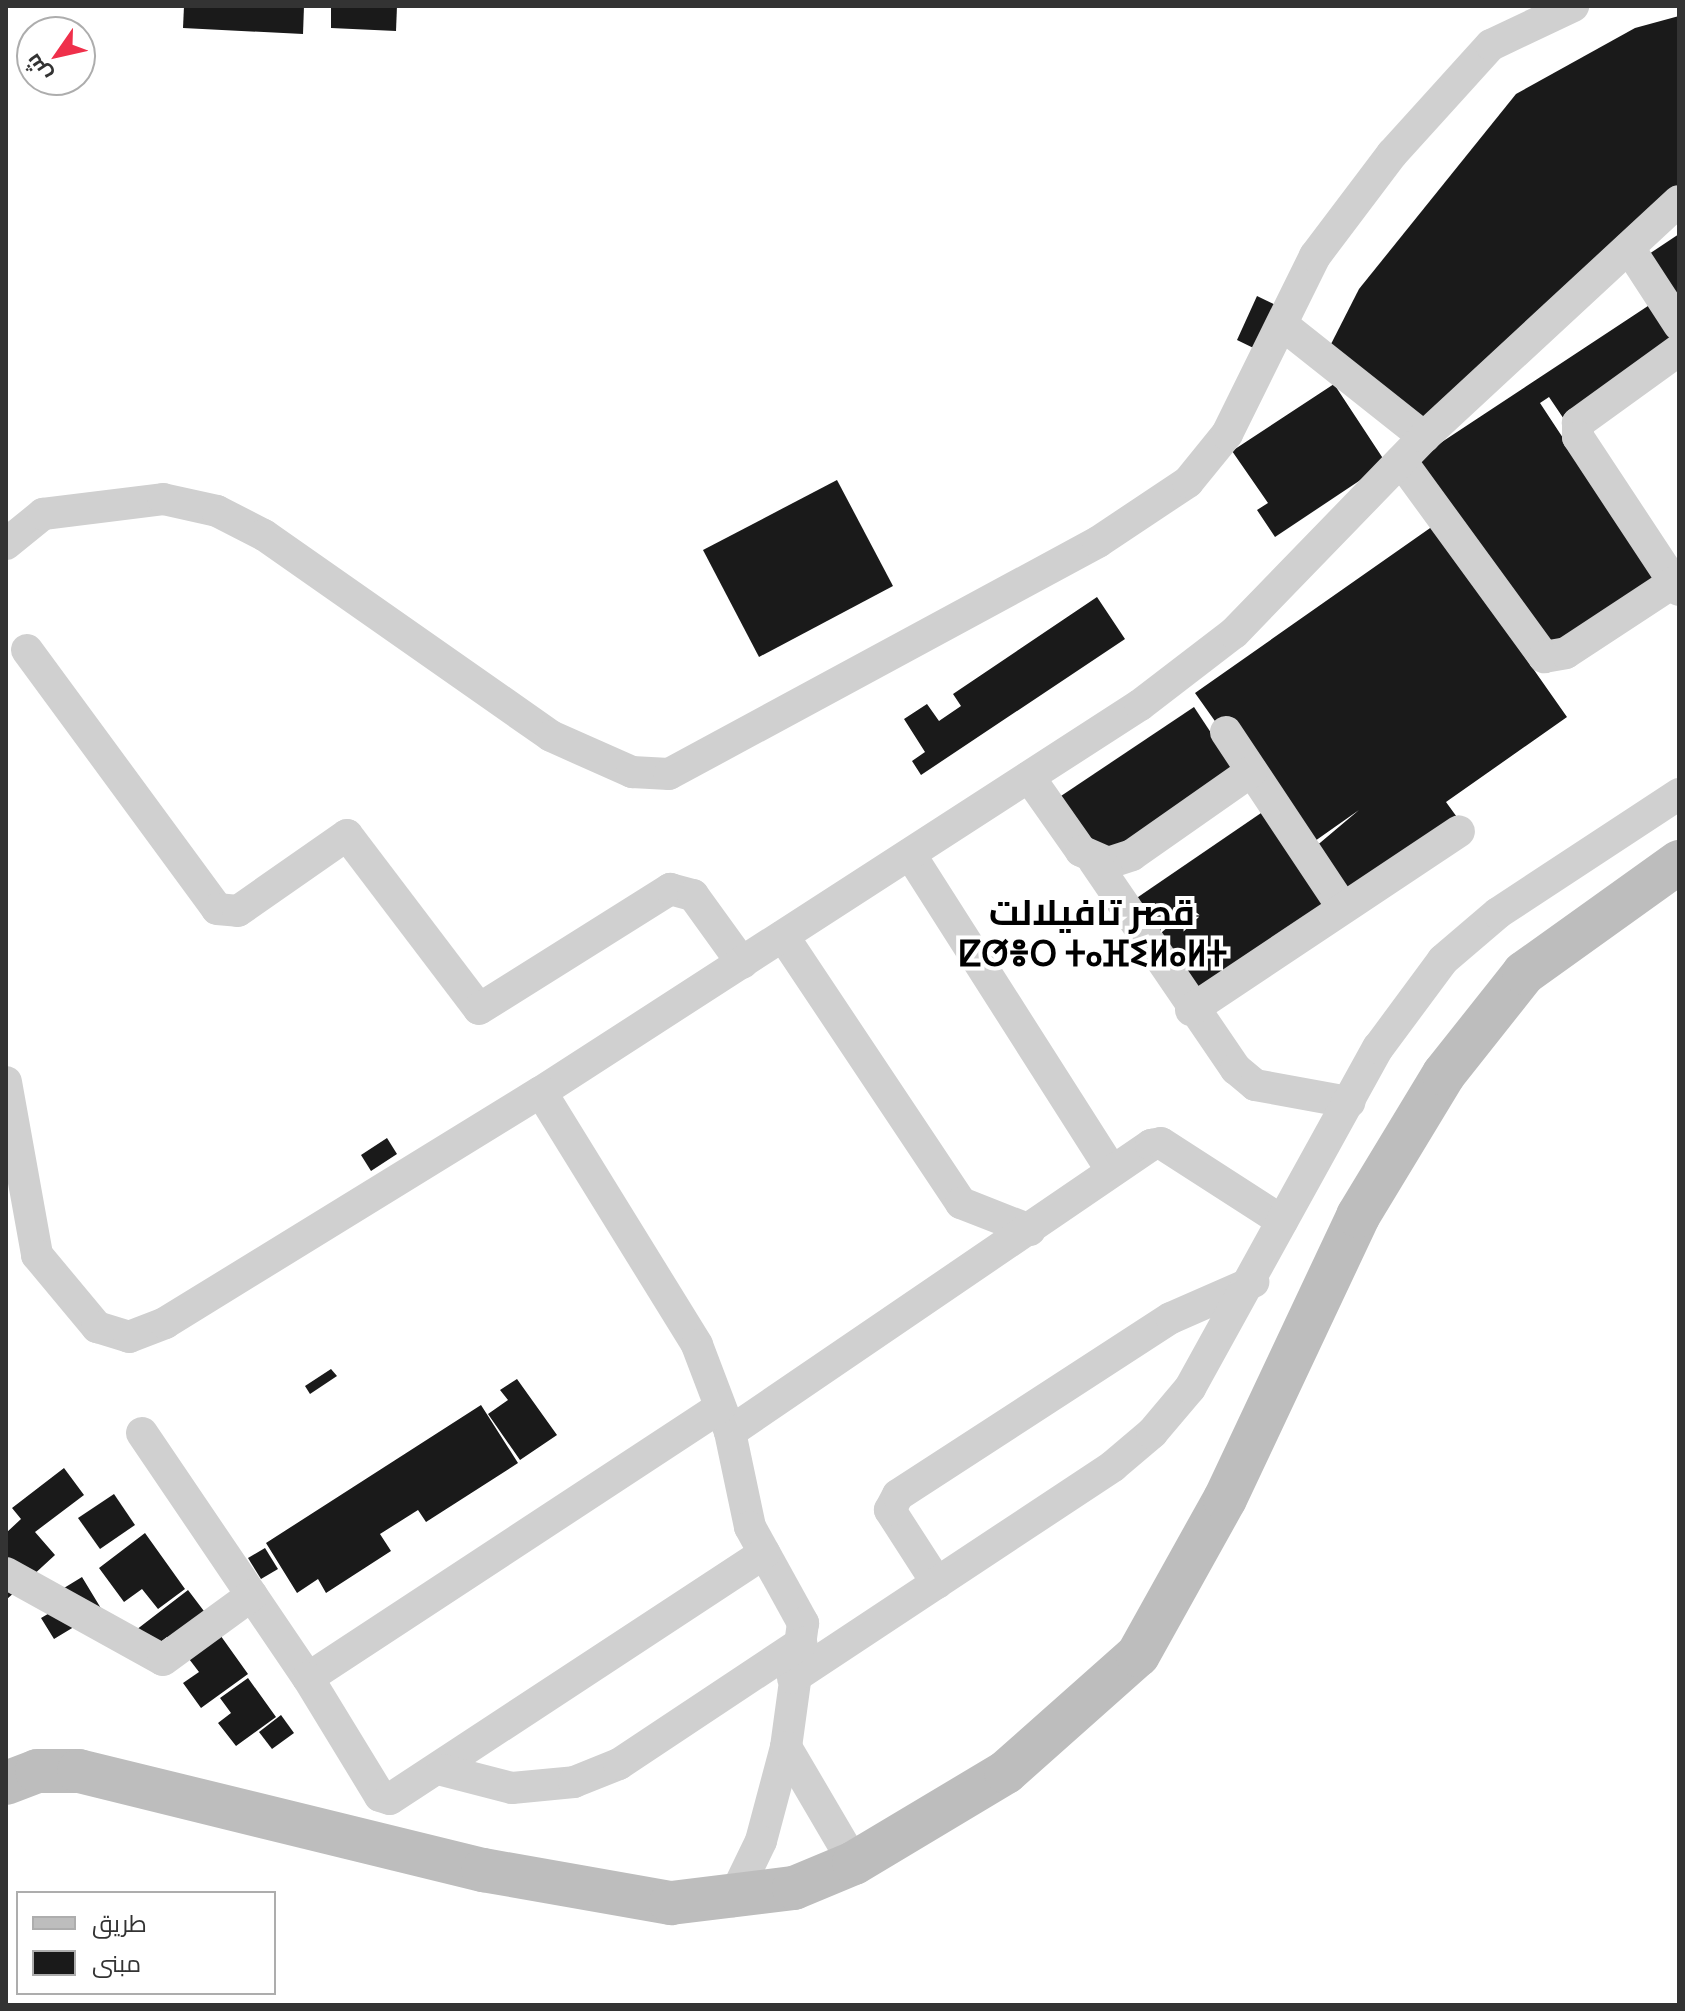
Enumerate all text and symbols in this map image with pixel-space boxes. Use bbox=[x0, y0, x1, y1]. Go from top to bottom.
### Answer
north arrow bbox=[16, 16, 96, 96]
text: ش bbox=[19, 49, 56, 87]
district label: قصر تافيلالت ⵇⵚⴻⵔ ⵜⴰⴼⵉⵍⴰⵍⵜ bbox=[957, 890, 1227, 975]
legend bbox=[16, 1891, 276, 1995]
text: طريق bbox=[92, 1909, 147, 1937]
text: مبنى bbox=[92, 1949, 141, 1977]

